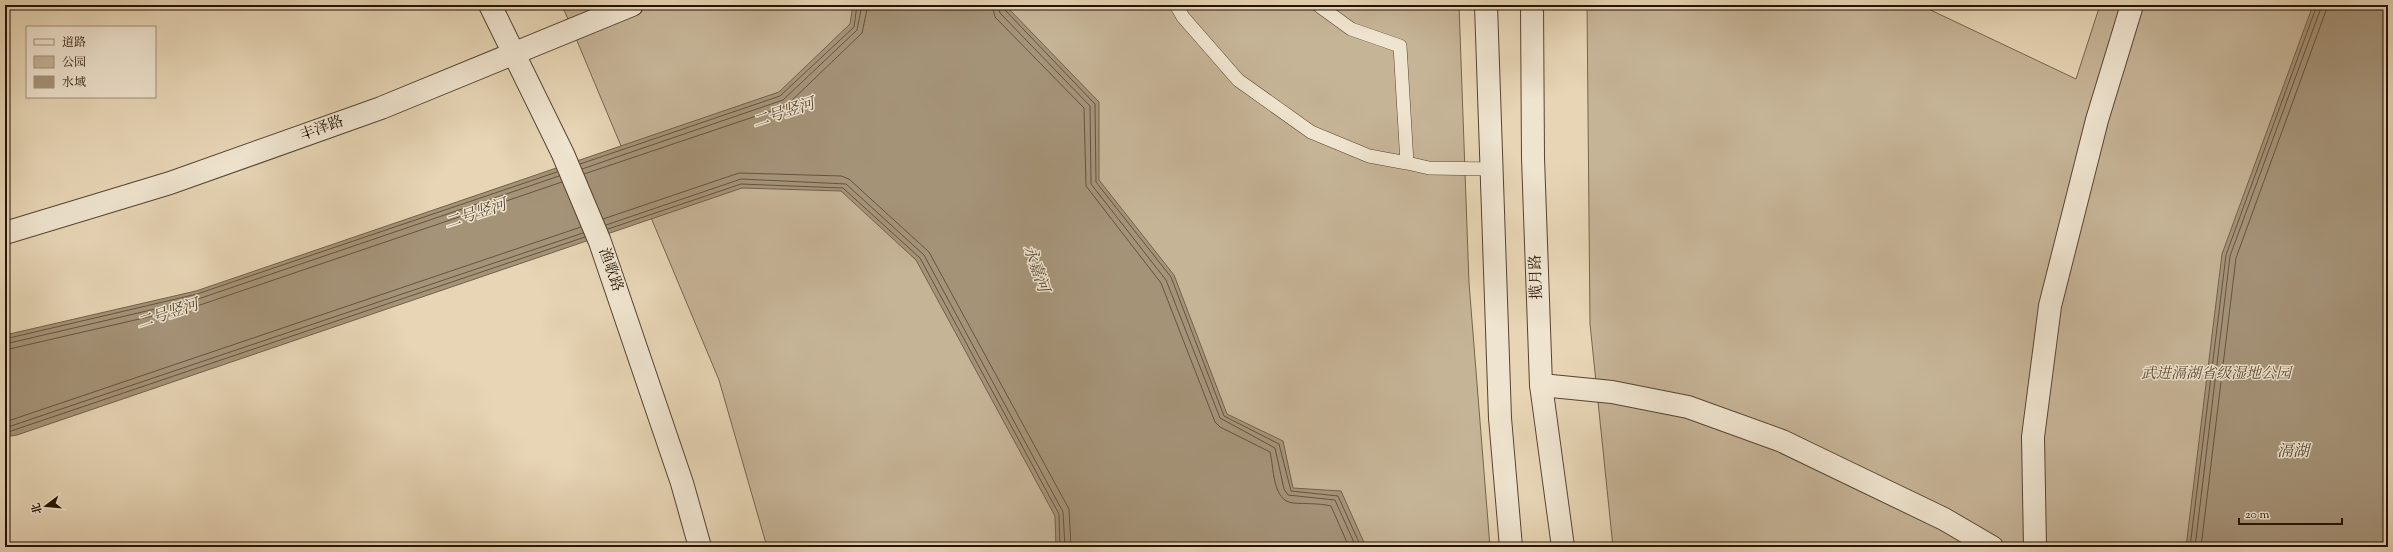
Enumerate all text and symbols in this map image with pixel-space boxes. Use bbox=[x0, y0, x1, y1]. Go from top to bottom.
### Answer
legend bbox=[26, 26, 156, 98]
text: 道路 bbox=[62, 34, 86, 52]
text: 公园 bbox=[62, 54, 86, 72]
text: 水域 bbox=[62, 74, 86, 92]
water label: 二号竖河 bbox=[750, 92, 821, 135]
street label: 丰泽路 bbox=[297, 111, 347, 147]
water label: 二号竖河 bbox=[442, 193, 513, 236]
water label: 永嘉河 bbox=[1016, 243, 1055, 298]
street label: 渔歌路 bbox=[593, 245, 627, 295]
street label: 揽月路 bbox=[1526, 254, 1548, 300]
water label: 二号竖河 bbox=[134, 293, 205, 336]
park label: 武进滆湖省级湿地公园 bbox=[2141, 364, 2293, 385]
water label: 滆湖 bbox=[2277, 441, 2312, 464]
north arrow bbox=[26, 486, 66, 526]
scale bar bbox=[2239, 500, 2342, 526]
text: 北 bbox=[28, 501, 47, 516]
text: 20 m bbox=[2245, 506, 2270, 524]

